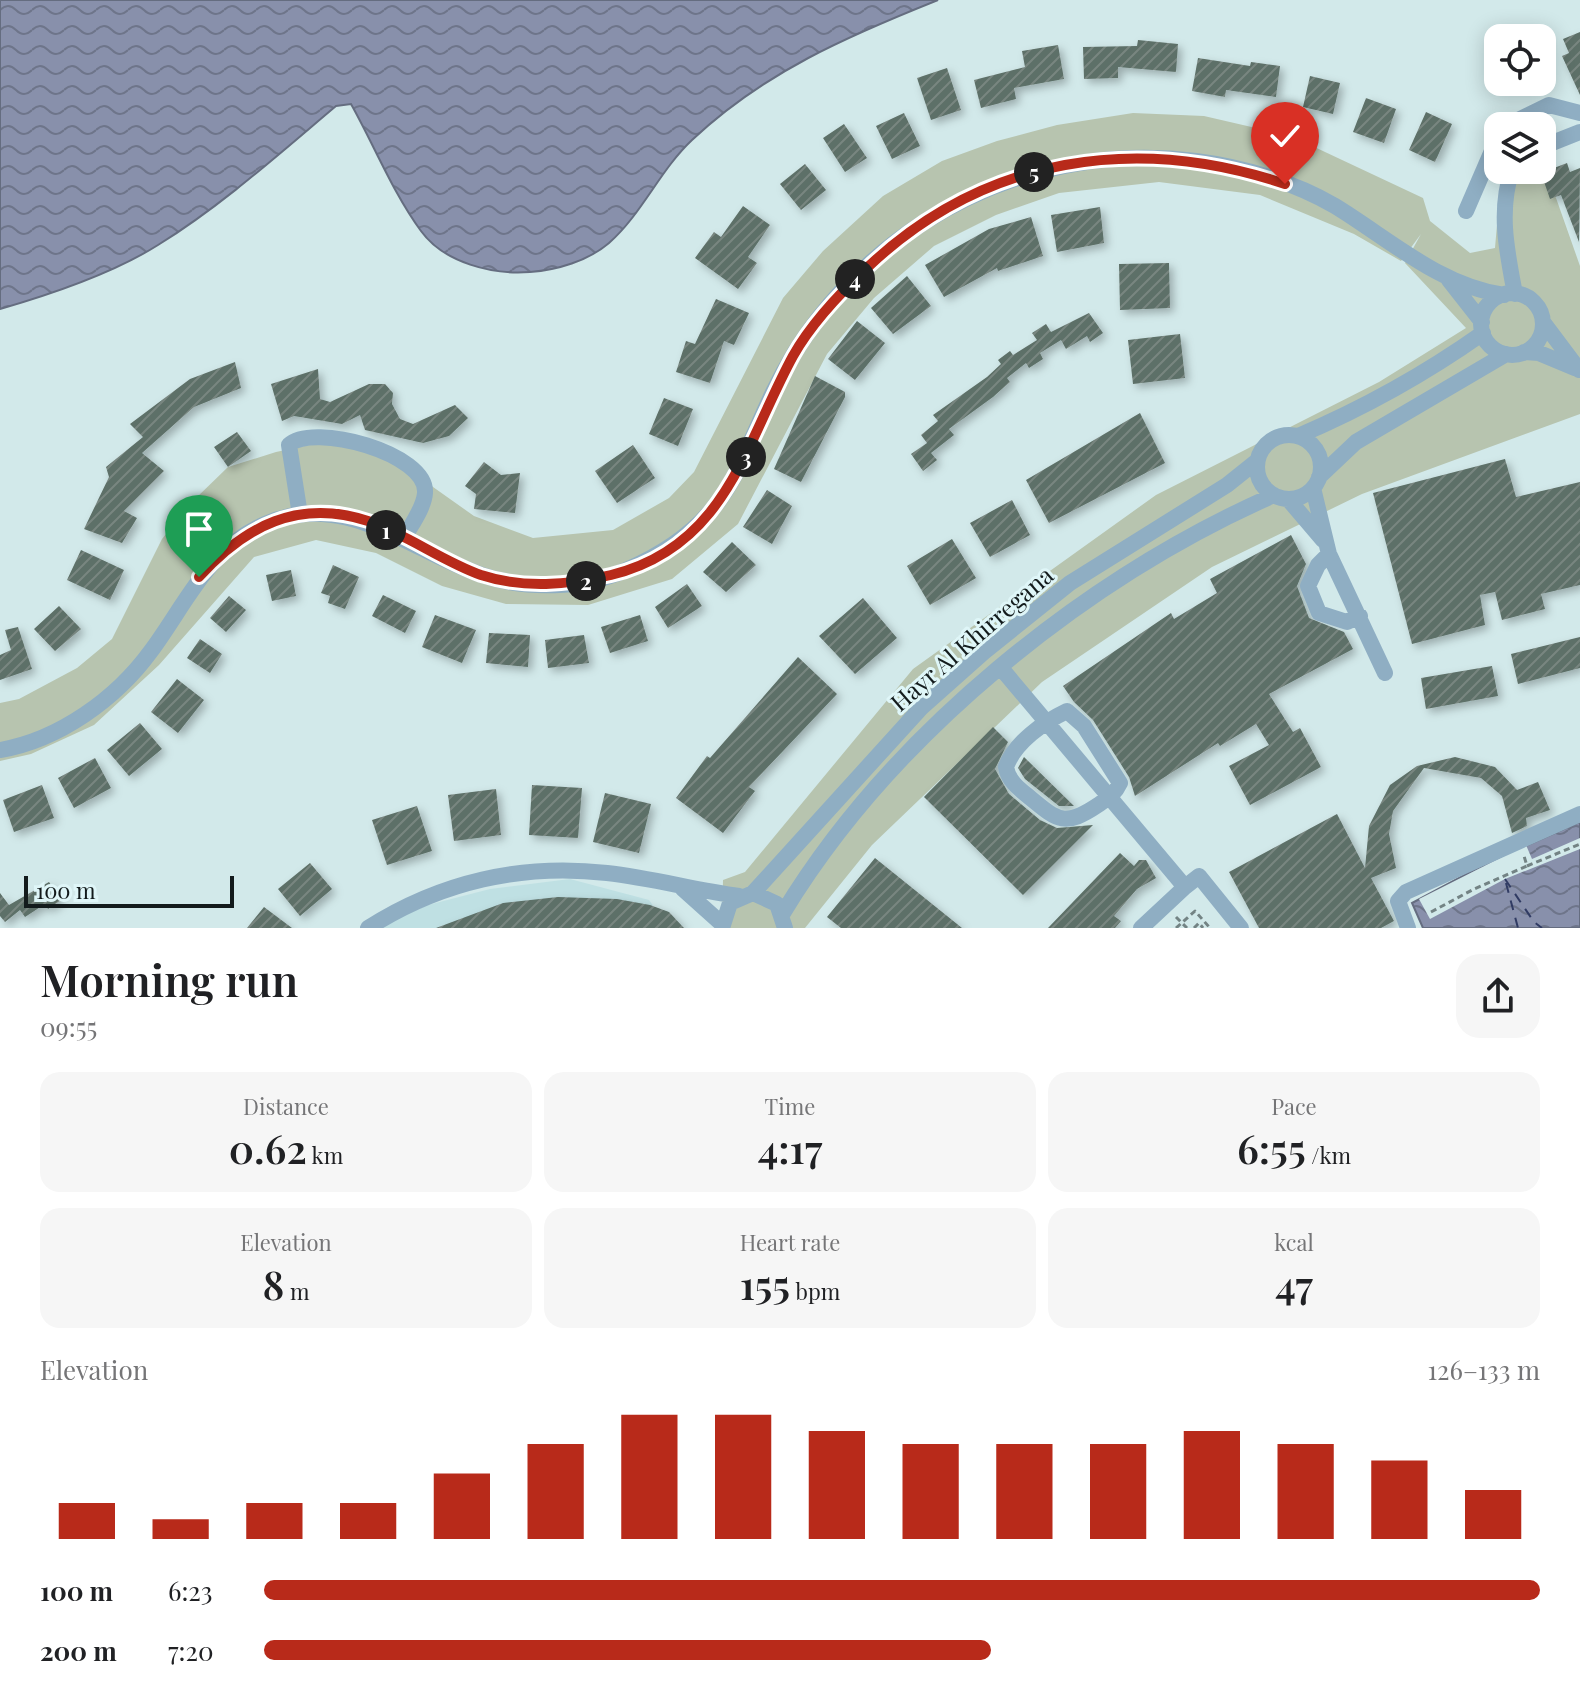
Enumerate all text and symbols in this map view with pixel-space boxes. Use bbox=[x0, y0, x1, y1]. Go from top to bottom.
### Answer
map controls bbox=[1484, 24, 1556, 184]
button: locate bbox=[1484, 24, 1556, 96]
pin bbox=[1251, 102, 1319, 184]
button: layers bbox=[1484, 112, 1556, 184]
icon: check bbox=[1263, 114, 1307, 158]
pin: 5 bbox=[1014, 152, 1054, 192]
text: 5 bbox=[1029, 157, 1039, 187]
pin: 4 bbox=[835, 259, 875, 299]
text: 4 bbox=[849, 264, 861, 294]
pin: 3 bbox=[726, 437, 766, 477]
text: 3 bbox=[741, 442, 751, 472]
pin bbox=[165, 495, 233, 577]
icon: arrive bbox=[177, 507, 221, 551]
pin: 1 bbox=[366, 510, 406, 550]
text: 1 bbox=[382, 515, 390, 545]
street label: Hayr Al Khirregana bbox=[883, 558, 1059, 718]
pin: 2 bbox=[566, 561, 606, 601]
text: 2 bbox=[580, 566, 592, 596]
scale bar bbox=[24, 872, 234, 908]
text: 100 m bbox=[36, 875, 96, 905]
text: Morning run bbox=[40, 949, 298, 1008]
button: share bbox=[1456, 954, 1540, 1038]
text: 09:55 bbox=[40, 1009, 97, 1044]
text: Distance bbox=[243, 1091, 329, 1121]
text: Time bbox=[765, 1091, 815, 1121]
text: Pace bbox=[1271, 1091, 1317, 1121]
text: 0.62 bbox=[229, 1121, 307, 1174]
text: 4:17 bbox=[758, 1121, 822, 1174]
text: 6:55 bbox=[1237, 1121, 1306, 1174]
text: km bbox=[307, 1140, 343, 1170]
text: /km bbox=[1306, 1140, 1351, 1170]
text: Elevation bbox=[240, 1227, 332, 1257]
text: Heart rate bbox=[740, 1227, 840, 1257]
text: kcal bbox=[1274, 1227, 1314, 1257]
text: 8 bbox=[263, 1257, 284, 1310]
text: 155 bbox=[740, 1257, 790, 1310]
text: 47 bbox=[1275, 1257, 1313, 1310]
text: m bbox=[284, 1276, 309, 1306]
text: bpm bbox=[790, 1276, 840, 1306]
text: Elevation bbox=[40, 1352, 148, 1387]
text: 126–133 m bbox=[1427, 1352, 1540, 1387]
text: 100 m bbox=[40, 1573, 113, 1608]
text: 6:23 bbox=[168, 1573, 213, 1608]
text: 200 m bbox=[40, 1633, 117, 1668]
text: 7:20 bbox=[168, 1633, 214, 1668]

